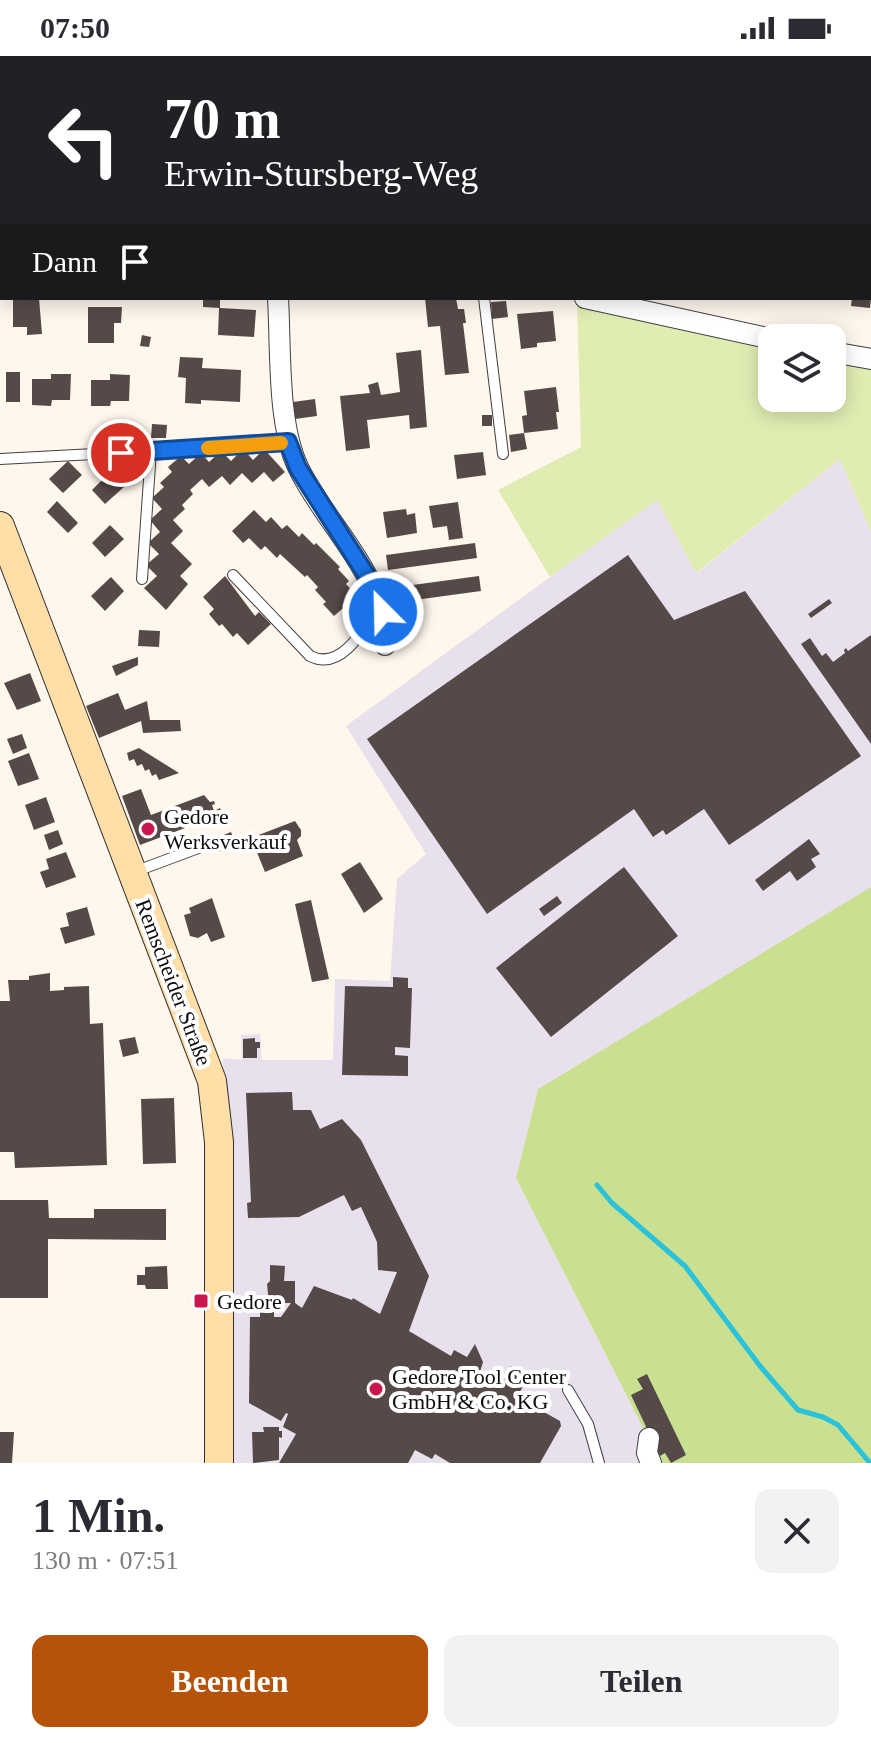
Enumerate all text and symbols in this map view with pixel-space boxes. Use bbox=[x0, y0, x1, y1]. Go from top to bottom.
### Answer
text: 07:50 bbox=[40, 11, 110, 44]
icon: left bbox=[32, 88, 136, 192]
text: 70 m bbox=[164, 88, 281, 150]
text: Erwin-Stursberg-Weg bbox=[164, 154, 478, 194]
icon: arrive bbox=[113, 240, 157, 284]
text: Dann bbox=[32, 245, 97, 278]
map controls bbox=[758, 324, 846, 412]
button: layers bbox=[758, 324, 846, 412]
pin bbox=[87, 419, 155, 487]
icon: arrive bbox=[99, 431, 143, 475]
position arrow bbox=[341, 570, 425, 654]
place label: Gedore Werksverkauf bbox=[164, 804, 288, 854]
marker: Gedore Werksverkauf bbox=[139, 820, 157, 838]
street label: Remscheider Straße bbox=[130, 895, 217, 1069]
place label: Gedore bbox=[217, 1289, 282, 1314]
marker: Gedore bbox=[192, 1292, 210, 1310]
place label: Gedore Tool Center GmbH & Co. KG bbox=[392, 1364, 567, 1414]
marker: Gedore Tool Center GmbH & Co. KG bbox=[367, 1380, 385, 1398]
text: 1 Min. bbox=[32, 1489, 165, 1542]
button: close bbox=[755, 1489, 839, 1573]
text: 130 m · 07:51 bbox=[32, 1546, 179, 1575]
button: Beenden bbox=[32, 1635, 428, 1727]
button: Teilen bbox=[444, 1635, 839, 1727]

